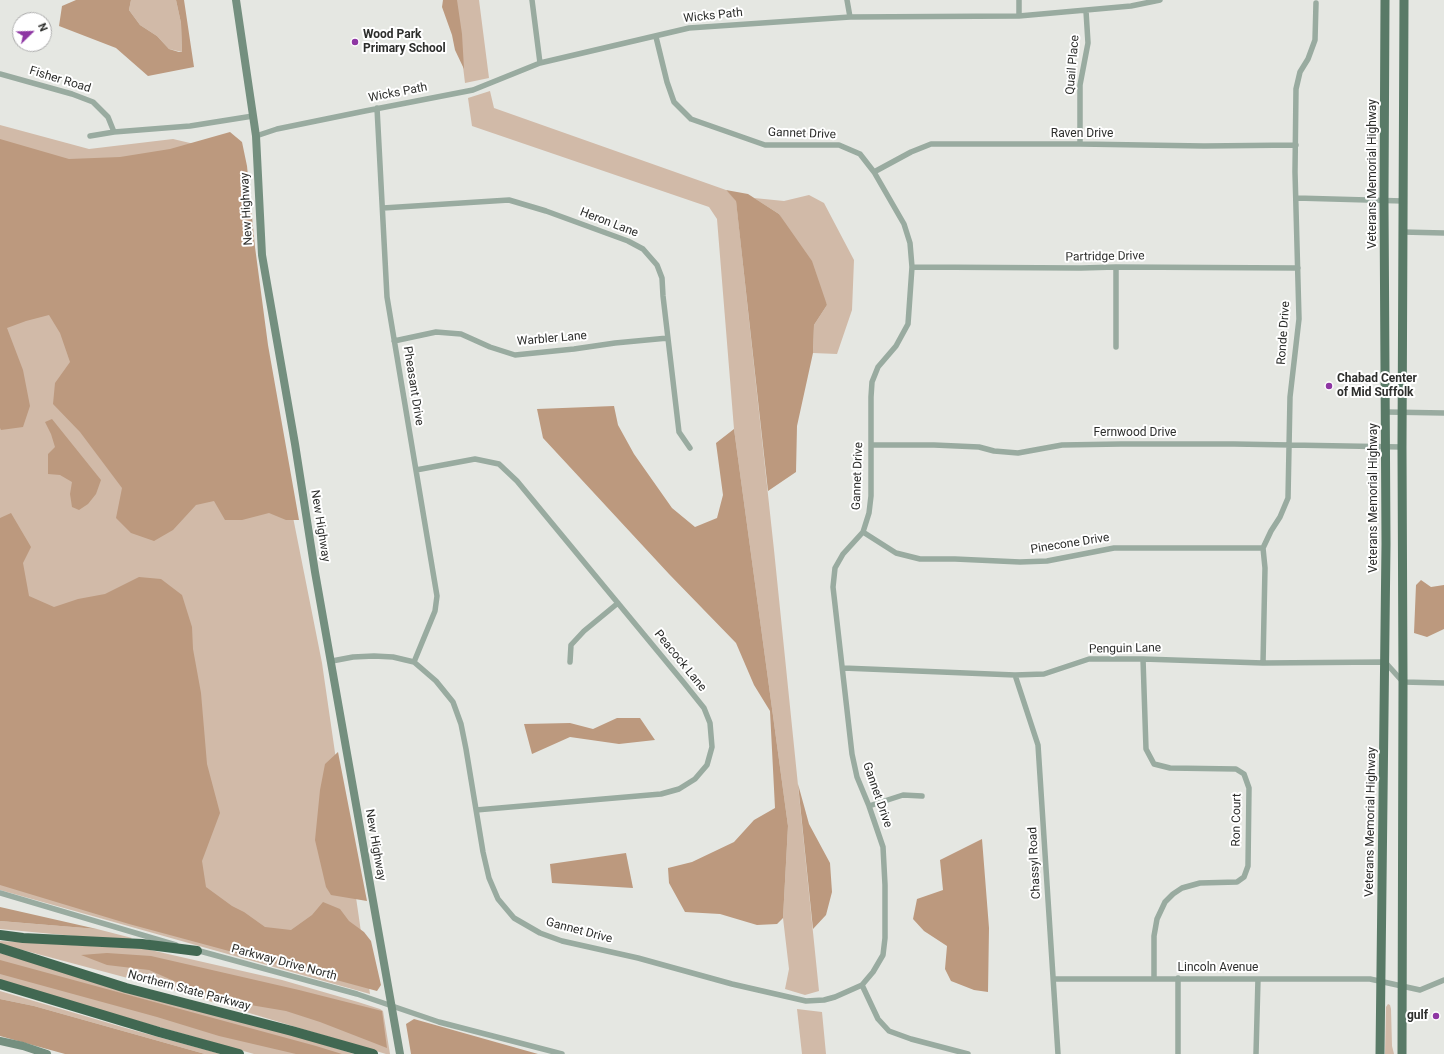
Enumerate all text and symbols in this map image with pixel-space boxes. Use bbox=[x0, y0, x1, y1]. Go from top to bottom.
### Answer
street label: Wicks Path bbox=[683, 6, 743, 26]
north arrow bbox=[12, 12, 52, 52]
text: N bbox=[35, 21, 50, 34]
place label: Wood Park Primary School bbox=[363, 28, 446, 56]
street label: Quail Place bbox=[1063, 35, 1083, 95]
marker: Wood Park Primary School bbox=[350, 37, 360, 47]
street label: Fisher Road bbox=[28, 64, 92, 96]
street label: Wicks Path bbox=[367, 80, 429, 106]
street label: Veterans Memorial Highway bbox=[1366, 99, 1380, 249]
street label: Gannet Drive bbox=[768, 126, 836, 142]
street label: Raven Drive bbox=[1051, 127, 1113, 141]
street label: New Highway bbox=[238, 172, 256, 246]
street label: Heron Lane bbox=[578, 205, 640, 241]
street label: Partridge Drive bbox=[1065, 249, 1145, 265]
street label: Ronde Drive bbox=[1275, 301, 1293, 365]
street label: Warbler Lane bbox=[516, 329, 588, 349]
street label: Pheasant Drive bbox=[400, 345, 426, 427]
place label: Chabad Center of Mid Suffolk bbox=[1337, 372, 1417, 400]
marker: Chabad Center of Mid Suffolk bbox=[1324, 381, 1334, 391]
street label: Veterans Memorial Highway bbox=[1367, 423, 1381, 573]
street label: Fernwood Drive bbox=[1094, 426, 1176, 440]
street label: Gannet Drive bbox=[850, 442, 866, 510]
street label: New Highway bbox=[307, 489, 333, 563]
street label: Pinecone Drive bbox=[1030, 531, 1110, 557]
street label: Peacock Lane bbox=[651, 627, 709, 695]
street label: Penguin Lane bbox=[1089, 641, 1161, 657]
street label: Veterans Memorial Highway bbox=[1362, 747, 1380, 897]
street label: Gannet Drive bbox=[859, 760, 895, 830]
street label: Ron Court bbox=[1229, 793, 1245, 847]
street label: New Highway bbox=[362, 808, 388, 882]
street label: Chassyl Road bbox=[1026, 826, 1044, 900]
street label: Gannet Drive bbox=[544, 915, 614, 947]
street label: Parkway Drive North bbox=[230, 942, 338, 984]
street label: Lincoln Avenue bbox=[1178, 961, 1258, 975]
street label: Northern State Parkway bbox=[126, 968, 252, 1014]
place label: gulf bbox=[1407, 1009, 1428, 1023]
marker: gulf bbox=[1431, 1011, 1441, 1021]

